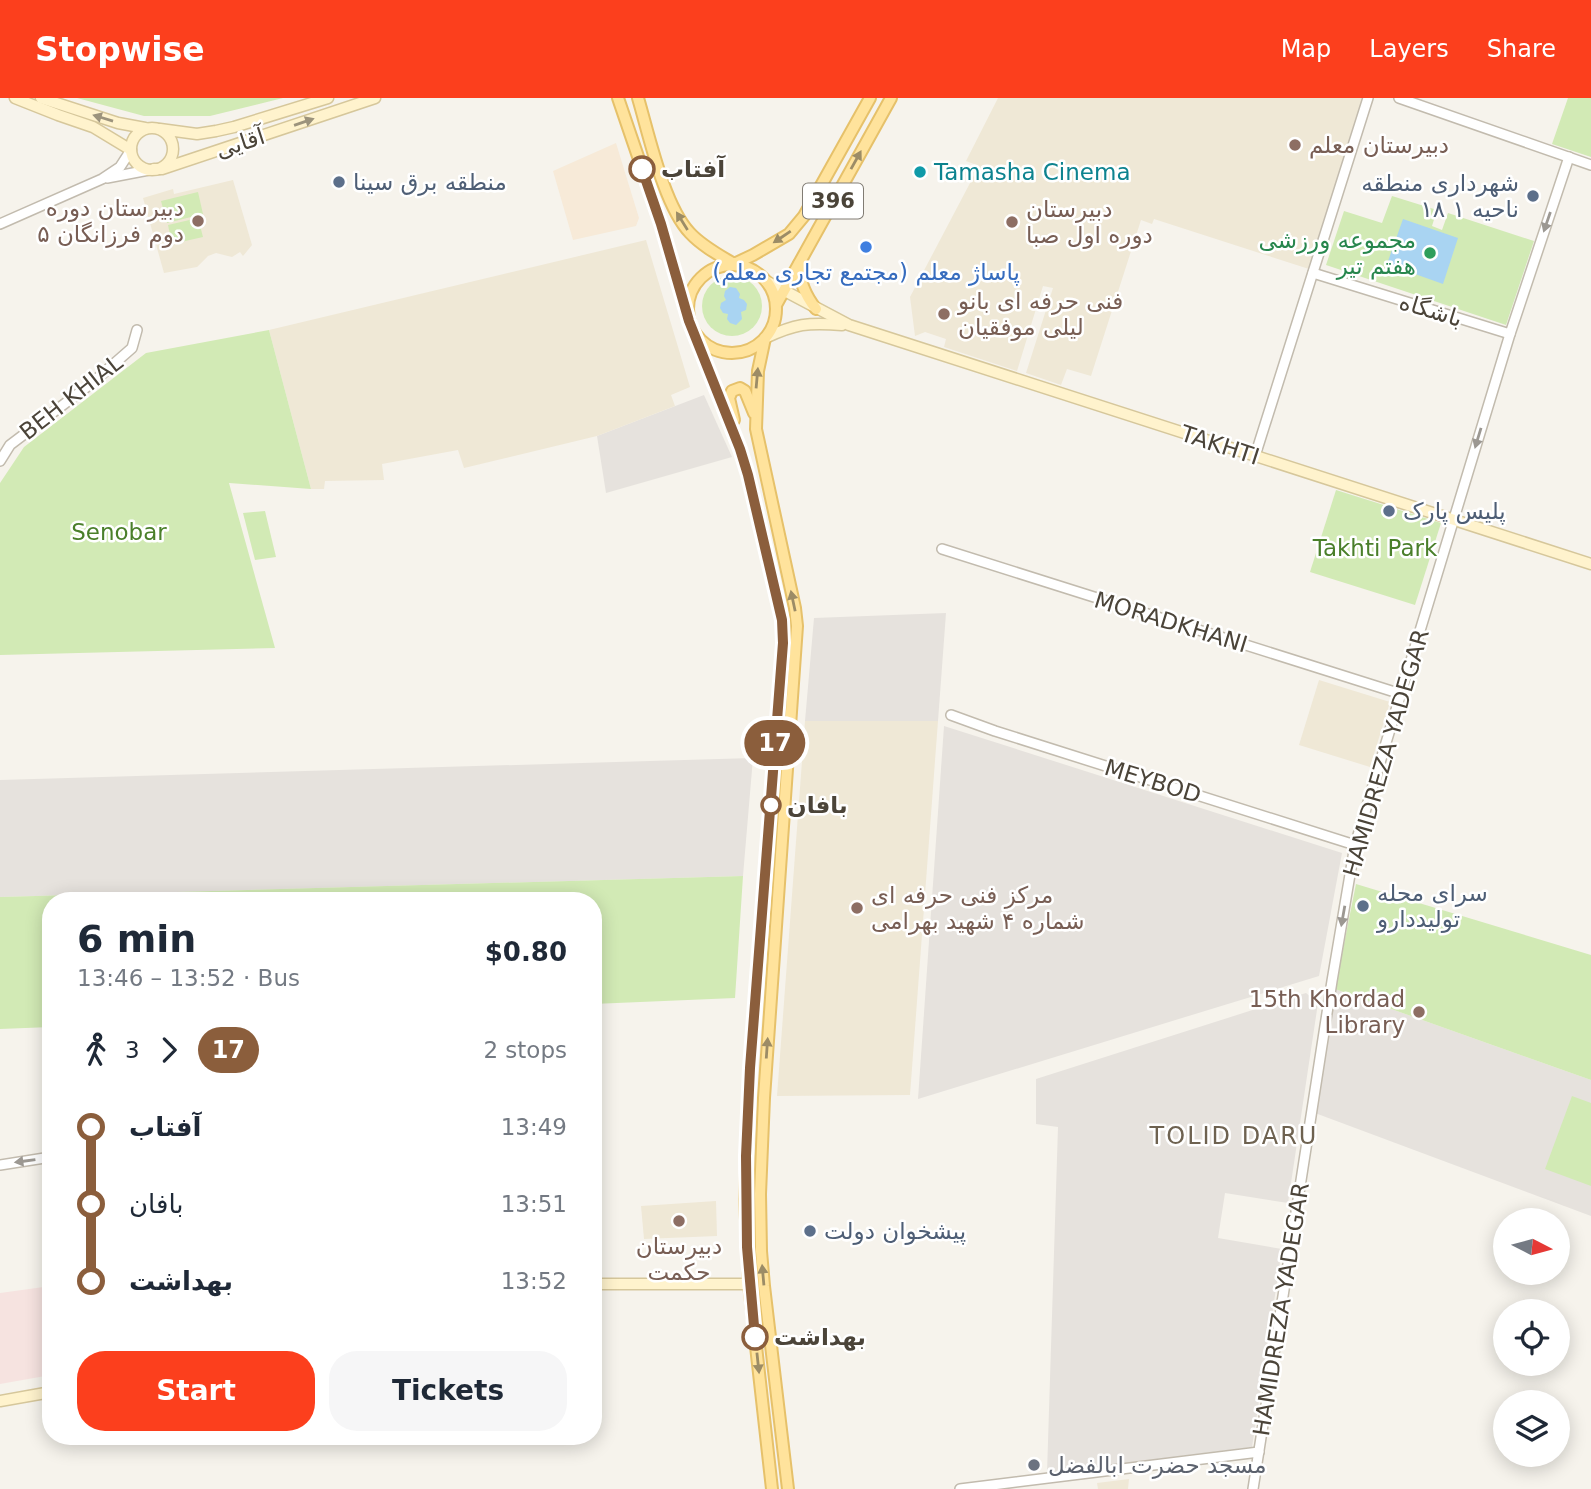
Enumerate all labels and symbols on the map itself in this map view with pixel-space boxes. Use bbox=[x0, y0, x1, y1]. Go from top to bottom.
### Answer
one-way arrow bbox=[92, 113, 113, 123]
one-way arrow bbox=[293, 116, 314, 127]
street label: آقایی bbox=[212, 121, 269, 163]
place label: دبیرستان معلم bbox=[1309, 132, 1449, 159]
marker: دبیرستان معلم bbox=[1287, 137, 1303, 153]
one-way arrow bbox=[850, 150, 862, 169]
place label: آفتاب bbox=[661, 154, 726, 182]
marker: آفتاب bbox=[629, 156, 655, 182]
place label: Tamasha Cinema bbox=[933, 159, 1130, 185]
marker: Tamasha Cinema bbox=[912, 164, 928, 180]
place label: منطقه برق سینا bbox=[353, 169, 507, 196]
place label: شهرداری منطقه ۱۸ ناحیه ۱ bbox=[1361, 170, 1519, 222]
marker: منطقه برق سینا bbox=[331, 174, 347, 190]
road number: 396 bbox=[803, 184, 863, 218]
marker: شهرداری منطقه ۱۸ ناحیه ۱ bbox=[1525, 188, 1541, 204]
place label: دبیرستان دوره دوم فرزانگان ۵ bbox=[37, 195, 184, 248]
place label: دبیرستان دوره اول صبا bbox=[1026, 196, 1153, 249]
one-way arrow bbox=[676, 212, 689, 231]
one-way arrow bbox=[1542, 212, 1552, 233]
marker: دبیرستان دوره دوم فرزانگان ۵ bbox=[190, 213, 206, 229]
marker: دبیرستان دوره اول صبا bbox=[1004, 214, 1020, 230]
place label: مجموعه ورزشی هفتم تیر bbox=[1259, 227, 1416, 280]
one-way arrow bbox=[772, 231, 792, 244]
marker: پاساژ معلم (مجتمع تجاری معلم) bbox=[858, 239, 874, 255]
marker: مجموعه ورزشی هفتم تیر bbox=[1422, 245, 1438, 261]
place label: پاساژ معلم (مجتمع تجاری معلم) bbox=[712, 259, 1020, 286]
place label: فنی حرفه ای بانو لیلی موفقیان bbox=[957, 288, 1123, 341]
street label: باشگاه bbox=[1396, 288, 1466, 332]
marker: فنی حرفه ای بانو لیلی موفقیان bbox=[936, 306, 952, 322]
street label: BEH KHIAL bbox=[15, 349, 127, 445]
one-way arrow bbox=[752, 367, 763, 389]
street label: TAKHTI bbox=[1176, 420, 1263, 470]
one-way arrow bbox=[1472, 428, 1483, 449]
place label: پلیس پارک bbox=[1403, 498, 1506, 525]
marker: پلیس پارک bbox=[1381, 503, 1397, 519]
park label: Senobar bbox=[71, 519, 167, 545]
park label: Takhti Park bbox=[1312, 535, 1438, 561]
street label: MORADKHANI bbox=[1091, 586, 1251, 658]
one-way arrow bbox=[788, 590, 799, 612]
street label: HAMIDREZA YADEGAR bbox=[1338, 626, 1434, 880]
line badge: 17 bbox=[744, 720, 806, 766]
street label: MEYBOD bbox=[1102, 754, 1204, 808]
place label: بافان bbox=[787, 792, 848, 818]
marker: بافان bbox=[761, 795, 781, 815]
place label: سرای محله تولیددارو bbox=[1376, 880, 1488, 933]
place label: مرکز فنی حرفه ای شماره ۴ شهید بهرامی bbox=[871, 882, 1085, 935]
marker: سرای محله تولیددارو bbox=[1355, 898, 1371, 914]
marker: مرکز فنی حرفه ای شماره ۴ شهید بهرامی bbox=[849, 900, 865, 916]
one-way arrow bbox=[1337, 905, 1348, 927]
place label: 15th Khordad Library bbox=[1249, 986, 1405, 1038]
marker: 15th Khordad Library bbox=[1411, 1004, 1427, 1020]
one-way arrow bbox=[762, 1037, 773, 1059]
district label: TOLID DARU bbox=[1149, 1122, 1318, 1150]
one-way arrow bbox=[14, 1156, 36, 1167]
street label: HAMIDREZA YADEGAR bbox=[1248, 1180, 1314, 1438]
north arrow bbox=[1493, 1208, 1570, 1284]
marker: دبیرستان حکمت bbox=[671, 1213, 687, 1229]
place label: پیشخوان دولت bbox=[824, 1218, 966, 1245]
marker: پیشخوان دولت bbox=[802, 1223, 818, 1239]
place label: دبیرستان حکمت bbox=[636, 1233, 722, 1285]
one-way arrow bbox=[757, 1264, 768, 1286]
marker: بهداشت bbox=[742, 1324, 768, 1350]
place label: بهداشت bbox=[774, 1324, 866, 1351]
one-way arrow bbox=[752, 1352, 763, 1374]
place label: مسجد حضرت ابالفضل bbox=[1048, 1452, 1267, 1479]
marker: مسجد حضرت ابالفضل bbox=[1026, 1457, 1042, 1473]

